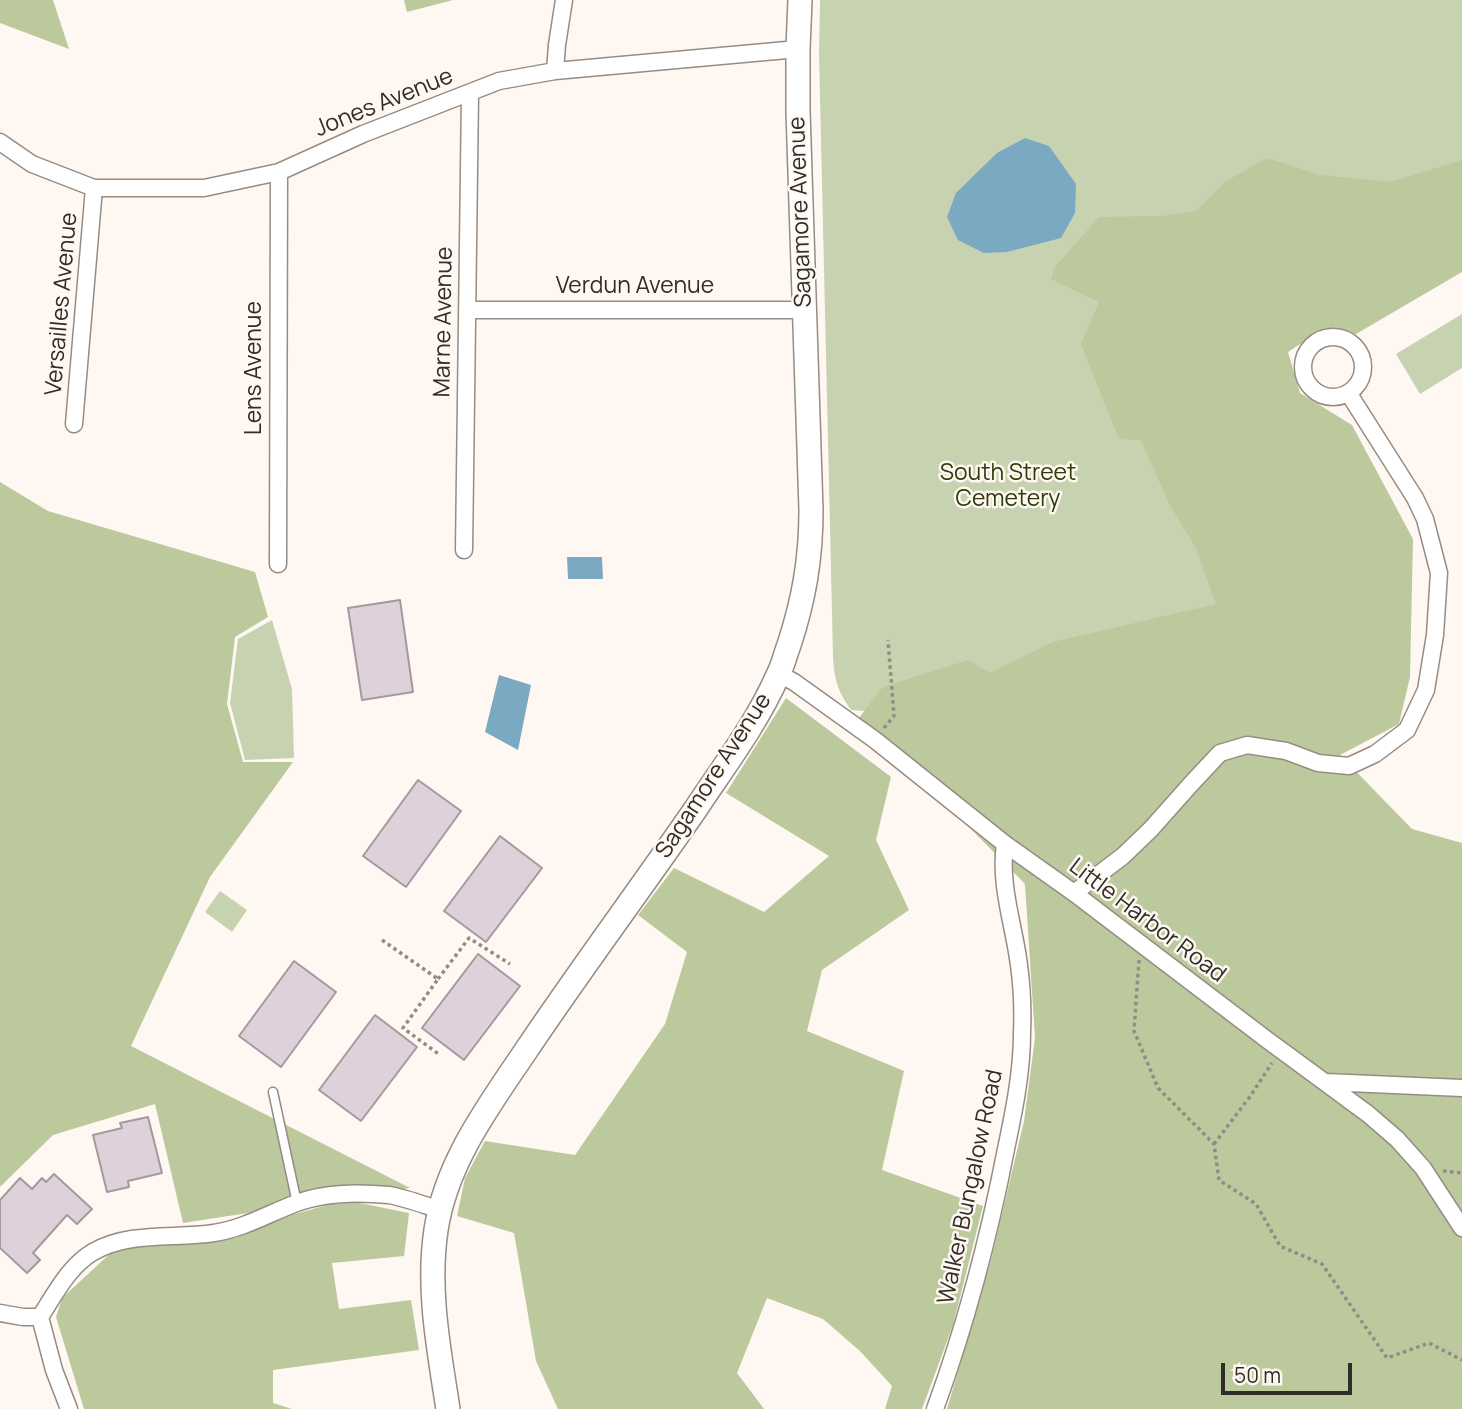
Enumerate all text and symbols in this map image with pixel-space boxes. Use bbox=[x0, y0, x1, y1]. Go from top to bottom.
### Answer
street label: Jones Avenue bbox=[311, 63, 457, 143]
street label: Sagamore Avenue bbox=[784, 116, 818, 308]
street label: Versailles Avenue bbox=[40, 211, 84, 397]
street label: Marne Avenue bbox=[429, 246, 459, 398]
street label: Verdun Avenue bbox=[556, 273, 714, 301]
street label: Lens Avenue bbox=[241, 301, 269, 435]
park label: South Street Cemetery bbox=[940, 460, 1076, 514]
street label: Sagamore Avenue bbox=[650, 688, 778, 864]
street label: Little Harbor Road bbox=[1063, 853, 1231, 989]
street label: Walker Bungalow Road bbox=[933, 1067, 1009, 1307]
scale bar bbox=[1224, 1350, 1355, 1394]
text: 50 m bbox=[1234, 1361, 1281, 1389]

